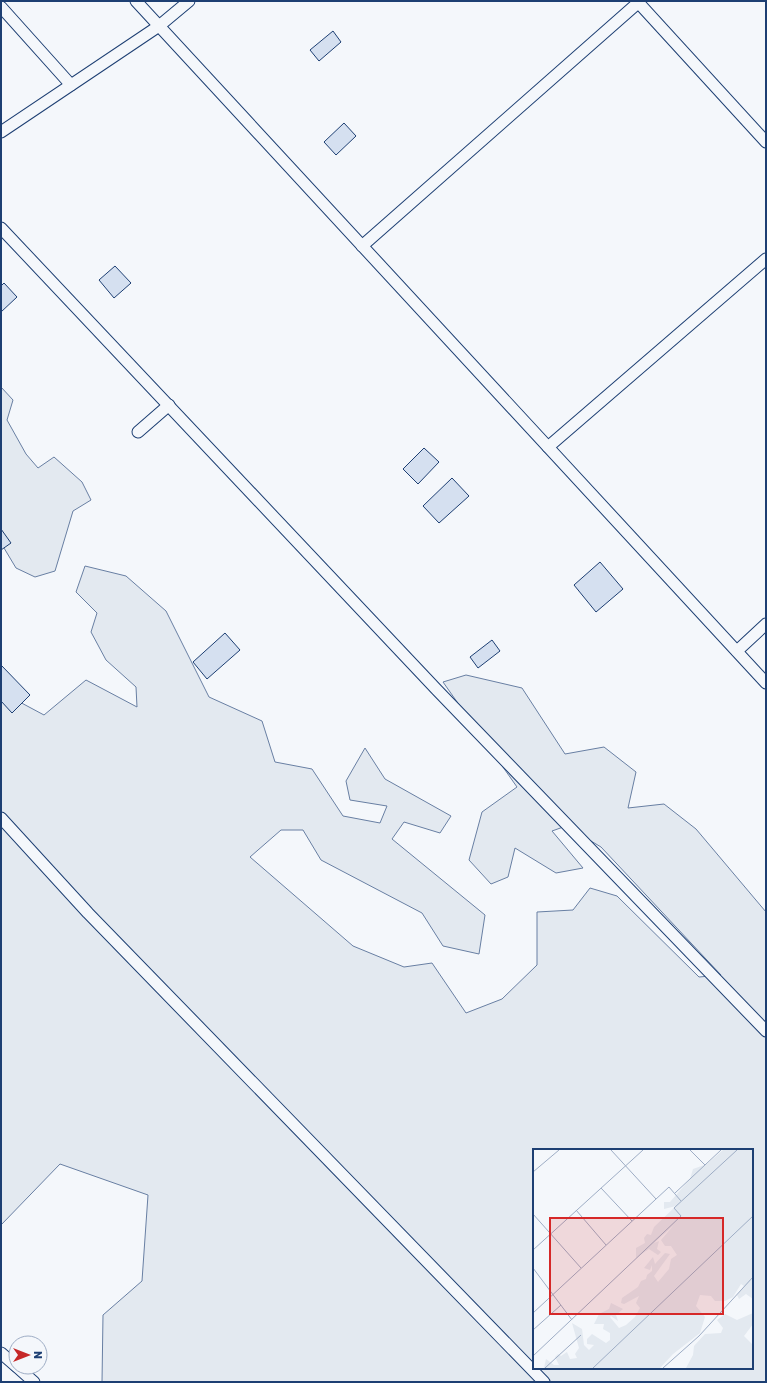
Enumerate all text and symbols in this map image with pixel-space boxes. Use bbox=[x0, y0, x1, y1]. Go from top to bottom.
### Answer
inset map bbox=[533, 1149, 753, 1369]
north arrow bbox=[8, 1335, 48, 1375]
text: N bbox=[31, 1351, 44, 1359]

